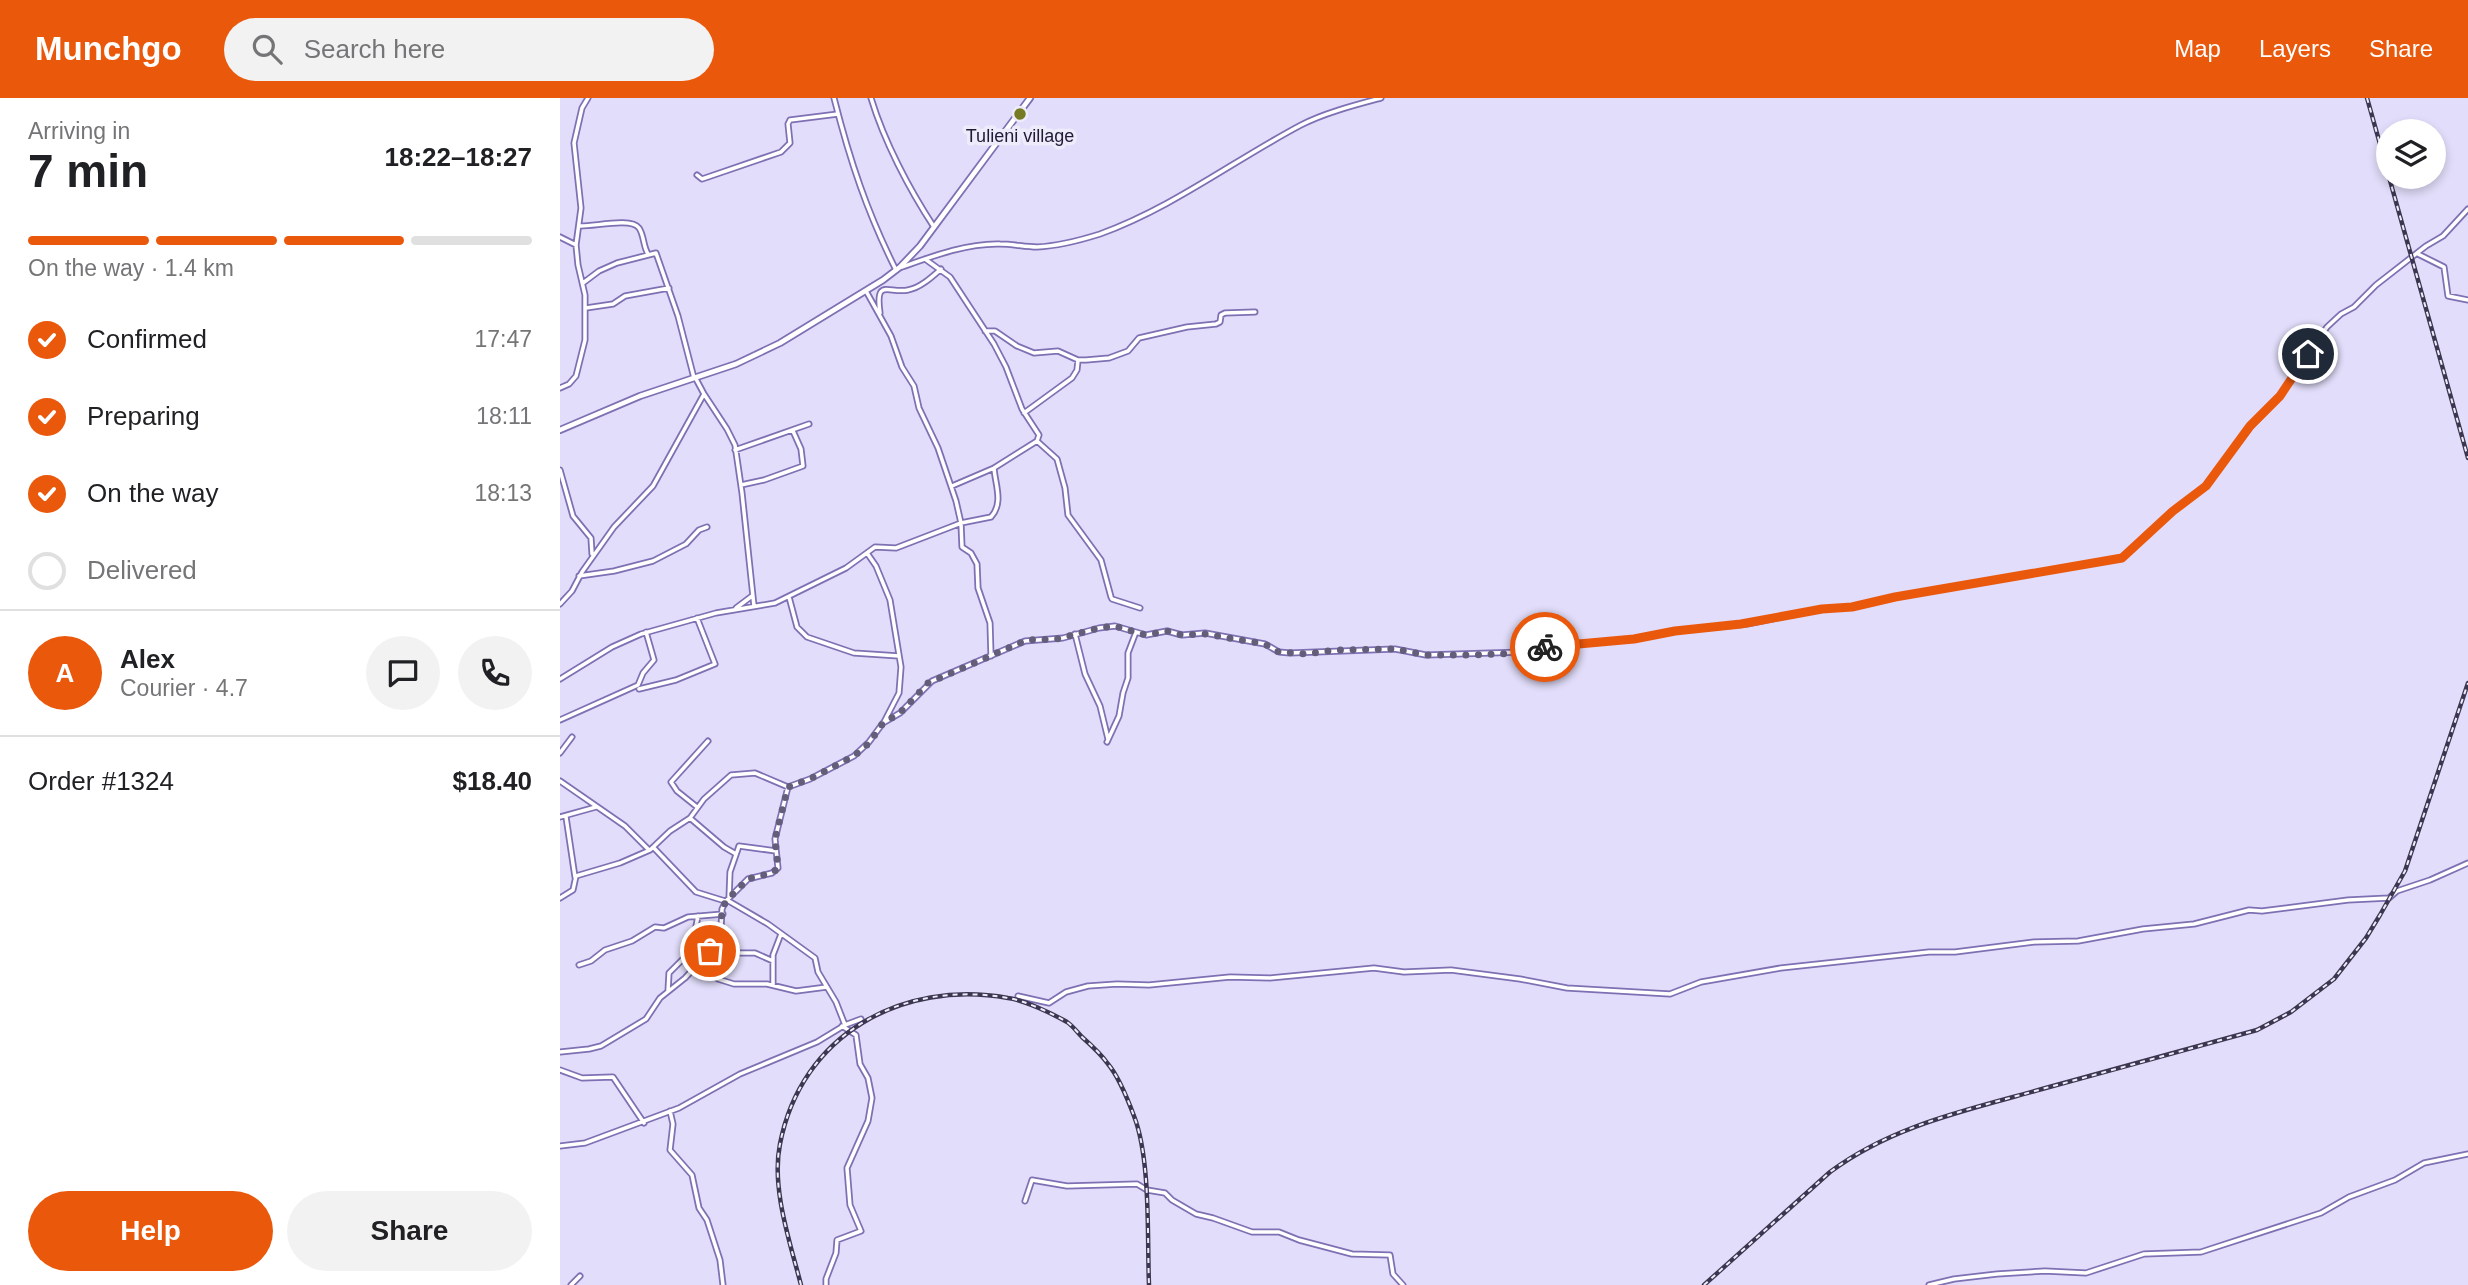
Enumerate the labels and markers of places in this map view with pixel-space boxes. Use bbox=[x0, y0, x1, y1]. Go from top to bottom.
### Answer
marker: Tulieni village bbox=[1012, 106, 1028, 122]
place label: Tulieni village bbox=[966, 126, 1074, 146]
pin bbox=[2278, 324, 2338, 384]
pin bbox=[680, 921, 740, 981]

